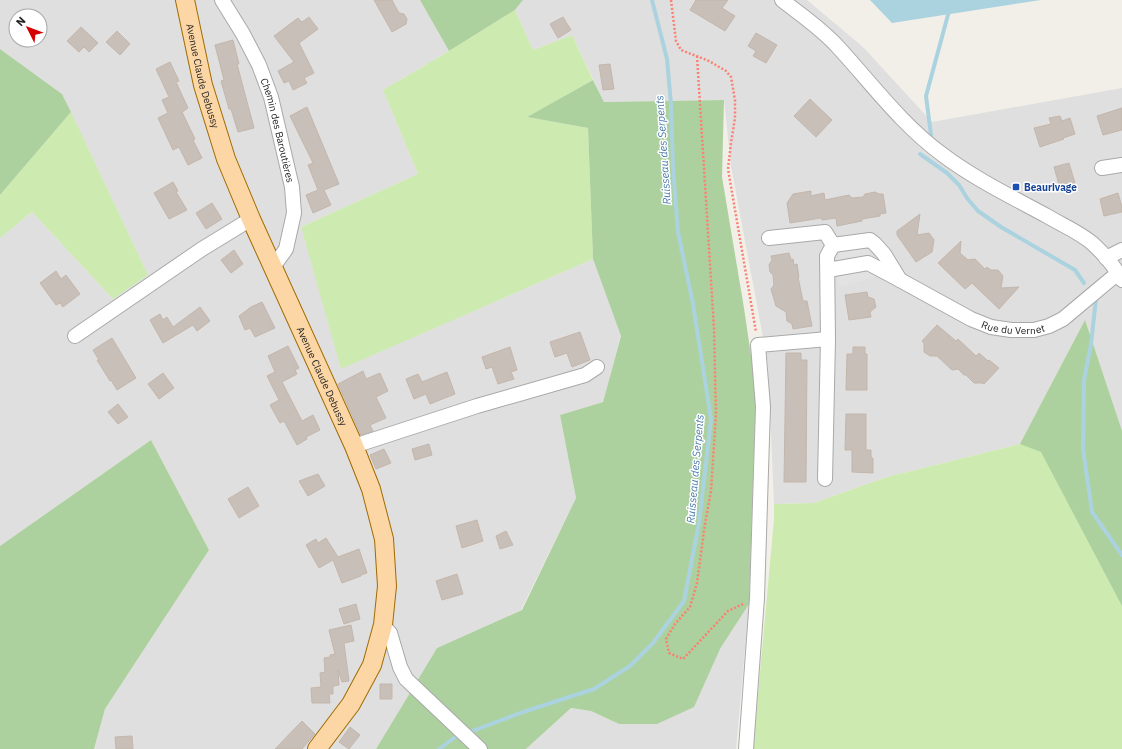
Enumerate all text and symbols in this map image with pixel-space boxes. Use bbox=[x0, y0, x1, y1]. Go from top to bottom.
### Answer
north arrow bbox=[8, 8, 48, 48]
text: N bbox=[13, 14, 28, 29]
street label: Avenue Claude Debussy bbox=[184, 22, 223, 130]
street label: Chemin des Baroutières bbox=[258, 76, 297, 184]
water label: Ruisseau des Serpents bbox=[652, 95, 674, 205]
place label: Beaurivage bbox=[1024, 181, 1077, 194]
marker: Beaurivage bbox=[1011, 182, 1021, 192]
street label: Rue du Vernet bbox=[980, 317, 1046, 337]
street label: Avenue Claude Debussy bbox=[294, 324, 351, 428]
water label: Ruisseau des Serpents bbox=[683, 414, 707, 524]

